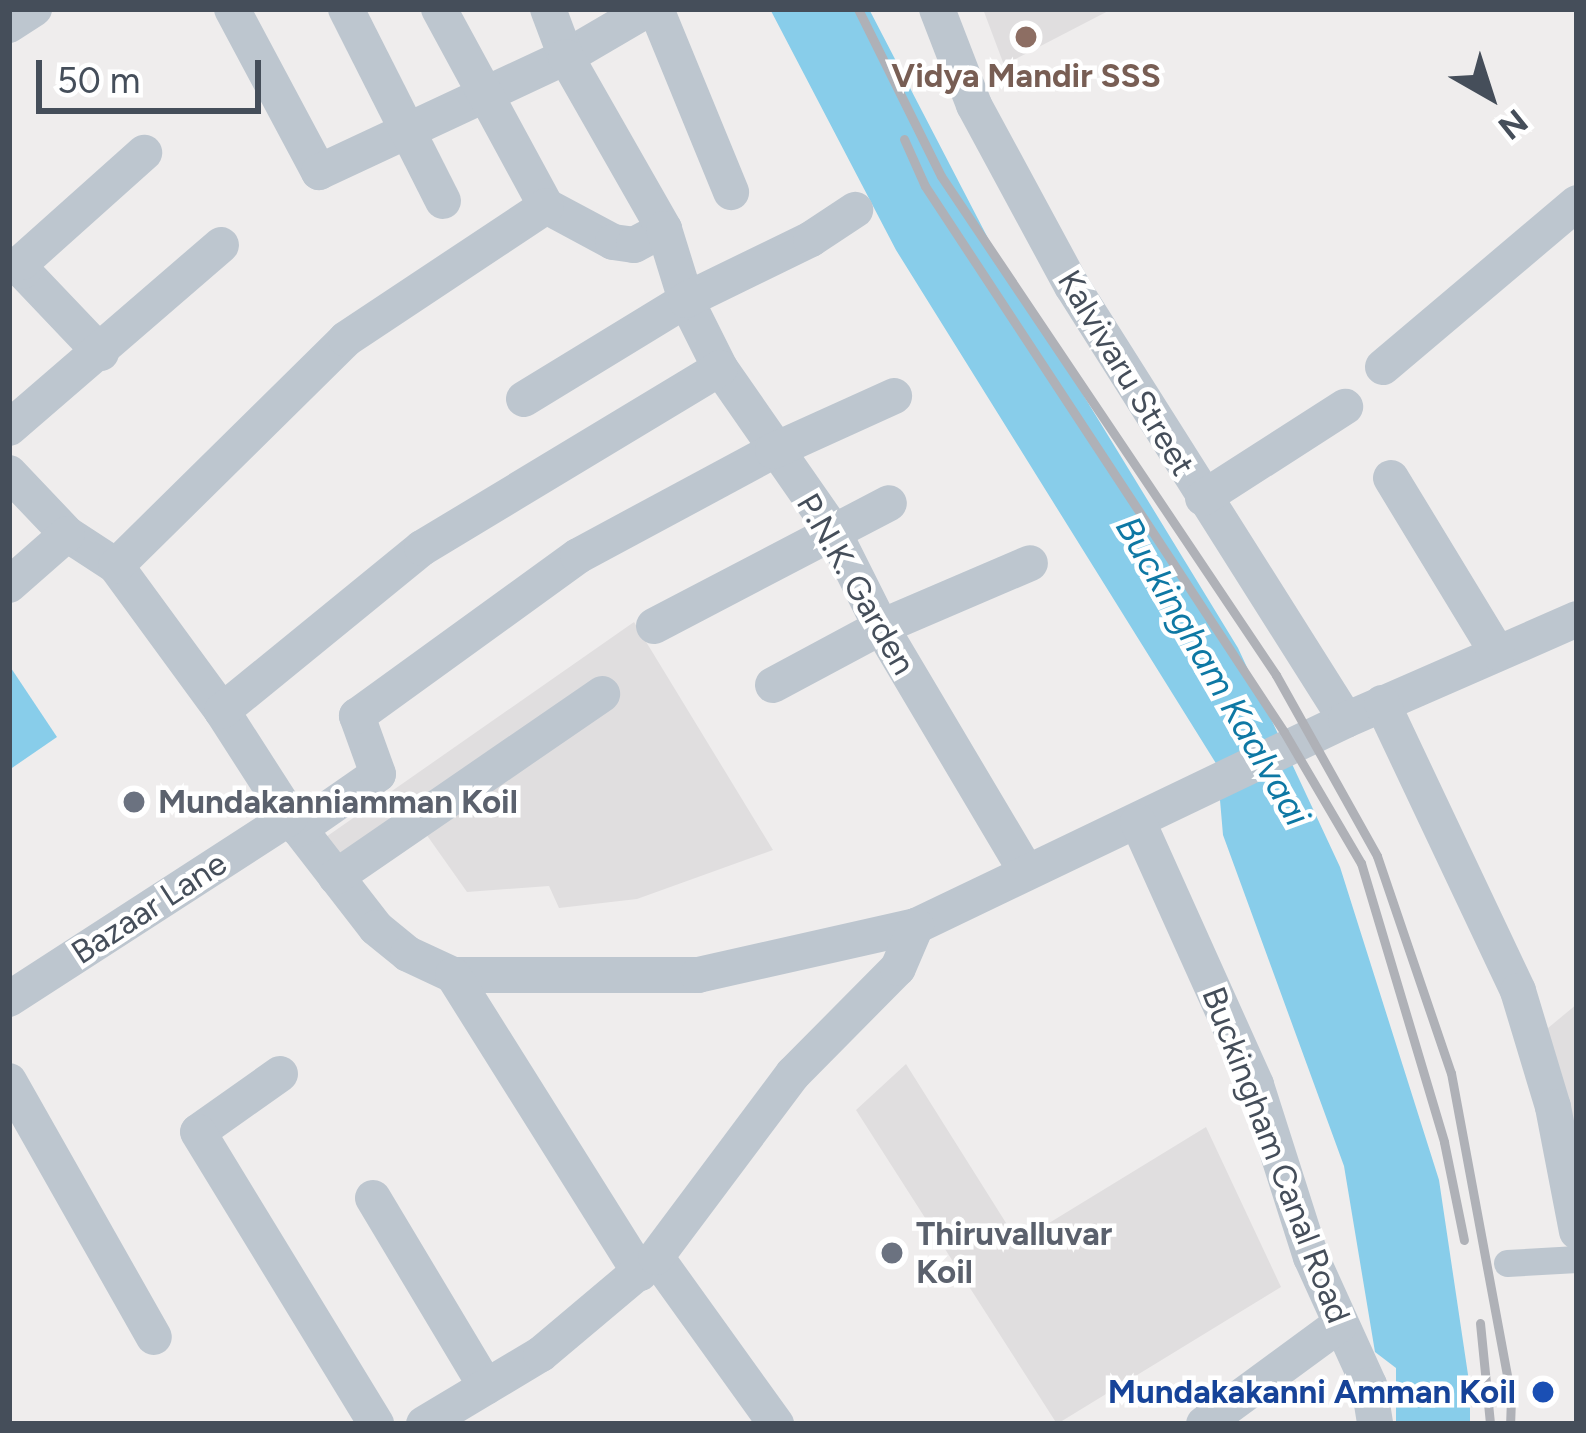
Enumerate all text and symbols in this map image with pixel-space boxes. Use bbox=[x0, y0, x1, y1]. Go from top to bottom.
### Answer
marker: Vidya Mandir SSS bbox=[1013, 24, 1039, 50]
scale bar bbox=[42, 36, 267, 110]
north arrow bbox=[1430, 36, 1550, 156]
place label: Vidya Mandir SSS bbox=[891, 56, 1161, 96]
text: 50 m bbox=[57, 59, 140, 102]
text: N bbox=[1491, 101, 1535, 148]
street label: Kalvivaru Street bbox=[1049, 263, 1203, 483]
street label: P.N.K. Garden bbox=[788, 486, 924, 682]
water label: Buckingham Kaalvaai bbox=[1107, 509, 1319, 833]
place label: Mundakanniamman Koil bbox=[158, 782, 518, 822]
marker: Mundakanniamman Koil bbox=[121, 789, 147, 815]
street label: Bazaar Lane bbox=[64, 843, 234, 973]
street label: Buckingham Canal Road bbox=[1194, 981, 1358, 1329]
place label: Thiruvalluvar Koil bbox=[916, 1214, 1112, 1292]
marker: Thiruvalluvar Koil bbox=[879, 1240, 905, 1266]
place label: Mundakakanni Amman Koil bbox=[1108, 1372, 1516, 1412]
marker: Mundakakanni Amman Koil bbox=[1527, 1376, 1559, 1408]

